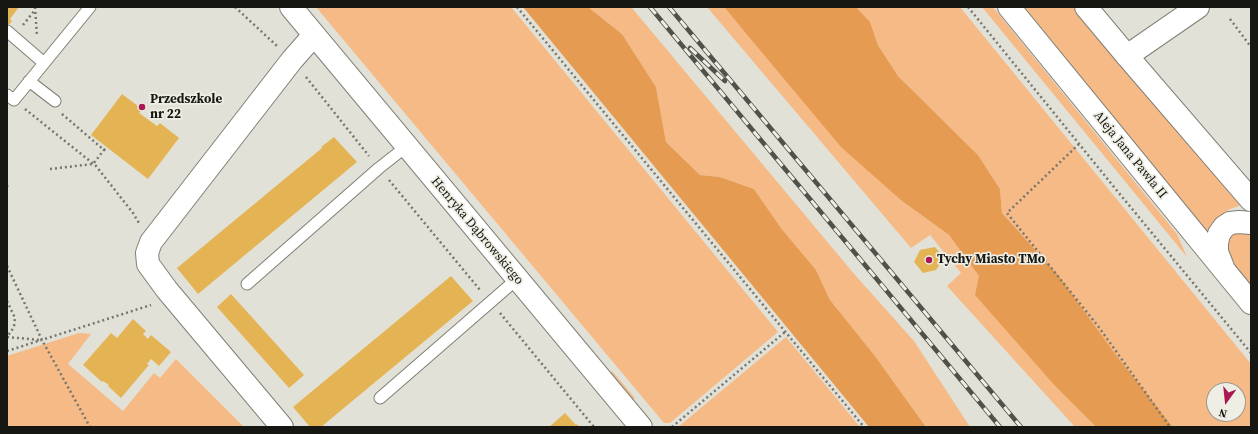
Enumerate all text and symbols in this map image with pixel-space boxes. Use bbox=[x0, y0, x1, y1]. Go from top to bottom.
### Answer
place label: Przedszkole nr 22 bbox=[150, 92, 222, 123]
marker: Przedszkole nr 22 bbox=[137, 102, 147, 112]
street label: Aleja Jana Pawła II bbox=[1090, 108, 1170, 202]
street label: Henryka Dąbrowskiego bbox=[427, 174, 527, 288]
place label: Tychy Miasto TMo bbox=[937, 252, 1045, 268]
marker: Tychy Miasto TMo bbox=[924, 255, 934, 265]
north arrow bbox=[1206, 382, 1246, 422]
text: N bbox=[1217, 405, 1229, 421]

